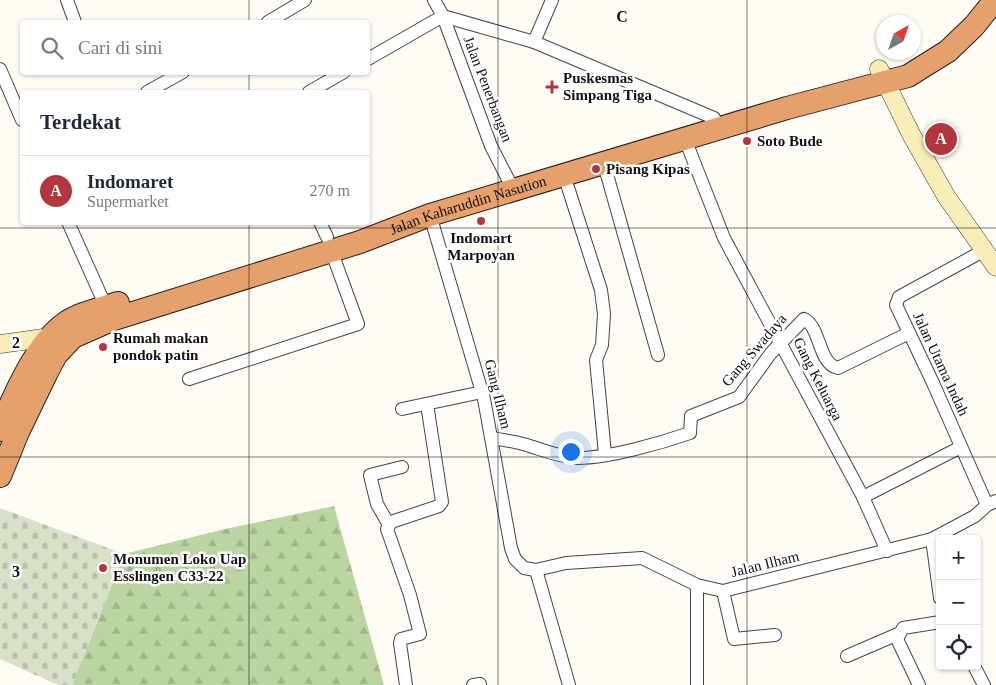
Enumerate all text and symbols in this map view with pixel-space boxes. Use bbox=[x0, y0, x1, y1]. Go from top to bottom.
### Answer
text: C bbox=[616, 8, 628, 25]
north arrow bbox=[876, 15, 921, 60]
search box bbox=[20, 20, 370, 75]
icon: search bbox=[38, 34, 66, 62]
street label: Jalan Penerbangan bbox=[460, 34, 516, 145]
text: Cari di sini bbox=[78, 37, 162, 58]
place label: Puskesmas Simpang Tiga bbox=[563, 70, 653, 103]
marker: Puskesmas Simpang Tiga bbox=[545, 80, 559, 94]
text: Terdekat bbox=[40, 110, 121, 134]
pin: A bbox=[925, 120, 957, 158]
place label: Soto Bude bbox=[757, 133, 823, 149]
marker: Soto Bude bbox=[741, 135, 753, 147]
place label: Pisang Kipas bbox=[606, 161, 690, 177]
marker: Pisang Kipas bbox=[590, 163, 602, 175]
text: Indomaret bbox=[87, 171, 173, 192]
street label: Jalan Kaharuddin Nasution bbox=[388, 172, 549, 238]
text: A bbox=[50, 182, 62, 199]
text: 270 m bbox=[310, 182, 350, 199]
text: Supermarket bbox=[87, 193, 169, 210]
marker: Indomart Marpoyan bbox=[475, 215, 487, 227]
place label: Indomart Marpoyan bbox=[447, 230, 515, 263]
street label: Gang Swadaya bbox=[718, 310, 790, 389]
street label: Jalan Utama Indah bbox=[910, 310, 972, 419]
place label: Rumah makan pondok patin bbox=[113, 330, 209, 363]
text: 2 bbox=[12, 334, 20, 351]
street label: Gang Keluarga bbox=[790, 335, 846, 423]
marker: Rumah makan pondok patin bbox=[97, 341, 109, 353]
street label: Gang Ilham bbox=[482, 358, 514, 431]
your location bbox=[558, 439, 584, 465]
map controls bbox=[936, 535, 981, 670]
button: + bbox=[936, 535, 981, 580]
street label: Jalan Ilham bbox=[729, 548, 801, 580]
place label: Monumen Loko Uap Esslingen C33-22 bbox=[113, 551, 246, 584]
marker: Monumen Loko Uap Esslingen C33-22 bbox=[97, 562, 109, 574]
text: 3 bbox=[12, 563, 20, 580]
button: − bbox=[936, 580, 981, 625]
button: locate bbox=[936, 625, 981, 670]

